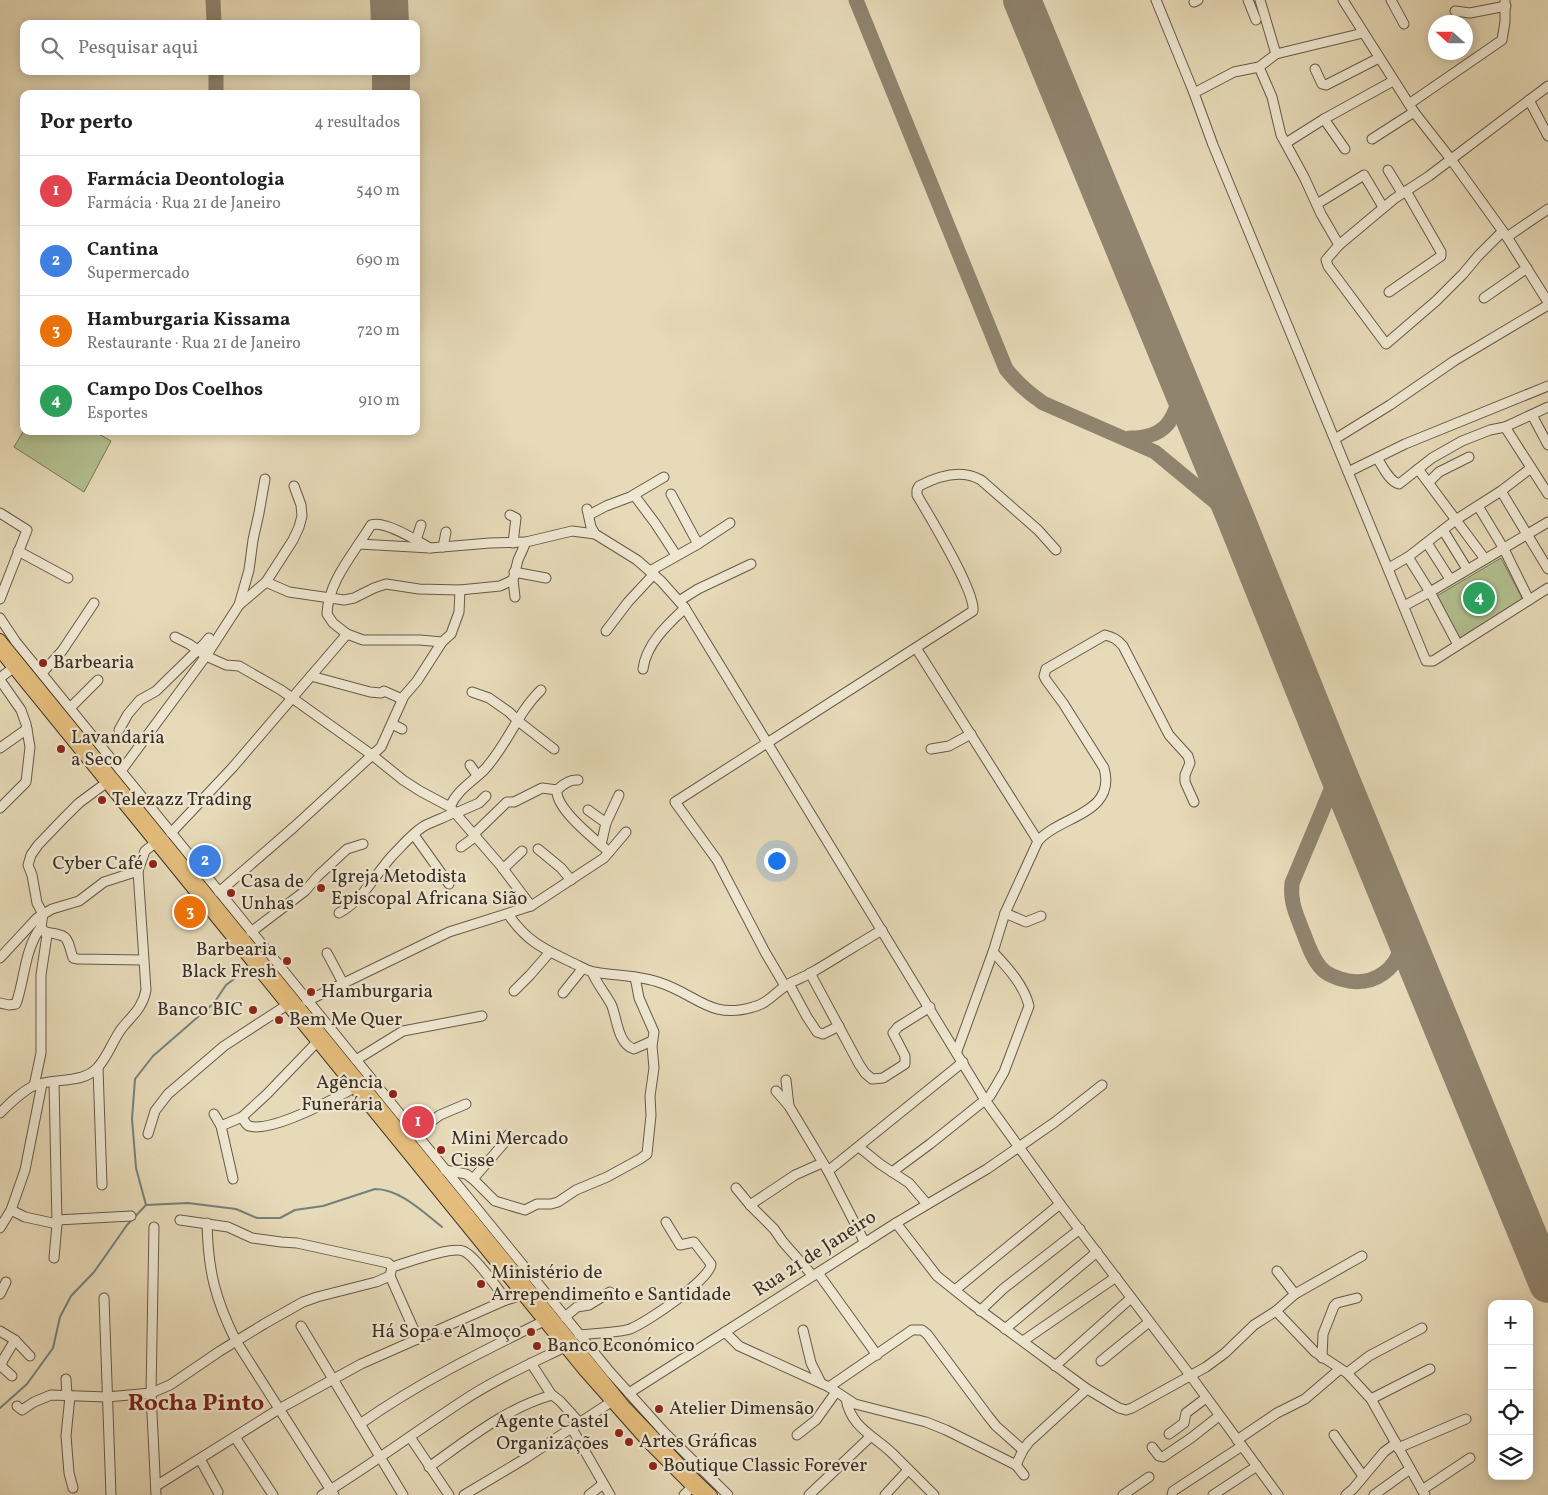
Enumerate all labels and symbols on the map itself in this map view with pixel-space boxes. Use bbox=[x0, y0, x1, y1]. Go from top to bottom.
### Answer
north arrow bbox=[1428, 15, 1473, 60]
pin: 4 bbox=[1463, 579, 1495, 617]
place label: Barbearia bbox=[53, 650, 134, 676]
marker: Barbearia bbox=[37, 657, 49, 669]
place label: Lavandaria a Seco bbox=[71, 725, 165, 773]
marker: Lavandaria a Seco bbox=[55, 743, 67, 755]
place label: Telezazz Trading bbox=[112, 787, 252, 813]
marker: Telezazz Trading bbox=[96, 794, 108, 806]
pin: 2 bbox=[189, 842, 221, 880]
your location bbox=[764, 848, 790, 874]
place label: Cyber Café bbox=[53, 851, 143, 877]
marker: Cyber Café bbox=[147, 858, 159, 870]
place label: Igreja Metodista Episcopal Africana Sião bbox=[331, 864, 527, 912]
place label: Casa de Unhas bbox=[241, 869, 304, 917]
marker: Igreja Metodista Episcopal Africana Sião bbox=[315, 882, 327, 894]
marker: Casa de Unhas bbox=[225, 887, 237, 899]
pin: 3 bbox=[174, 893, 206, 931]
place label: Barbearia Black Fresh bbox=[181, 937, 277, 985]
marker: Barbearia Black Fresh bbox=[281, 955, 293, 967]
place label: Hamburgaria bbox=[321, 979, 433, 1005]
marker: Hamburgaria bbox=[305, 986, 317, 998]
place label: Banco BIC bbox=[157, 997, 243, 1023]
marker: Banco BIC bbox=[247, 1004, 259, 1016]
place label: Bem Me Quer bbox=[289, 1007, 402, 1033]
marker: Bem Me Quer bbox=[273, 1014, 285, 1026]
place label: Agência Funerária bbox=[301, 1070, 383, 1118]
marker: Agência Funerária bbox=[387, 1088, 399, 1100]
pin: 1 bbox=[402, 1103, 434, 1141]
place label: Mini Mercado Cisse bbox=[451, 1126, 568, 1174]
marker: Mini Mercado Cisse bbox=[435, 1144, 447, 1156]
street label: Rua 21 de Janeiro bbox=[748, 1205, 882, 1303]
place label: Ministério de Arrependimento e Santidade bbox=[491, 1260, 731, 1308]
marker: Ministério de Arrependimento e Santidade bbox=[475, 1278, 487, 1290]
place label: Há Sopa e Almoço bbox=[371, 1319, 521, 1345]
marker: Há Sopa e Almoço bbox=[525, 1326, 537, 1338]
place label: Banco Económico bbox=[547, 1333, 695, 1359]
marker: Banco Económico bbox=[531, 1340, 543, 1352]
district label: Rocha Pinto bbox=[128, 1387, 264, 1421]
place label: Atelier Dimensão bbox=[669, 1396, 814, 1422]
marker: Atelier Dimensão bbox=[653, 1403, 665, 1415]
place label: Agente Castel Organizações bbox=[495, 1409, 609, 1457]
marker: Agente Castel Organizações bbox=[613, 1427, 625, 1439]
place label: Artes Gráficas bbox=[639, 1429, 757, 1455]
marker: Artes Gráficas bbox=[623, 1436, 635, 1448]
place label: Boutique Classic Forever bbox=[663, 1453, 867, 1479]
marker: Boutique Classic Forever bbox=[647, 1460, 659, 1472]

